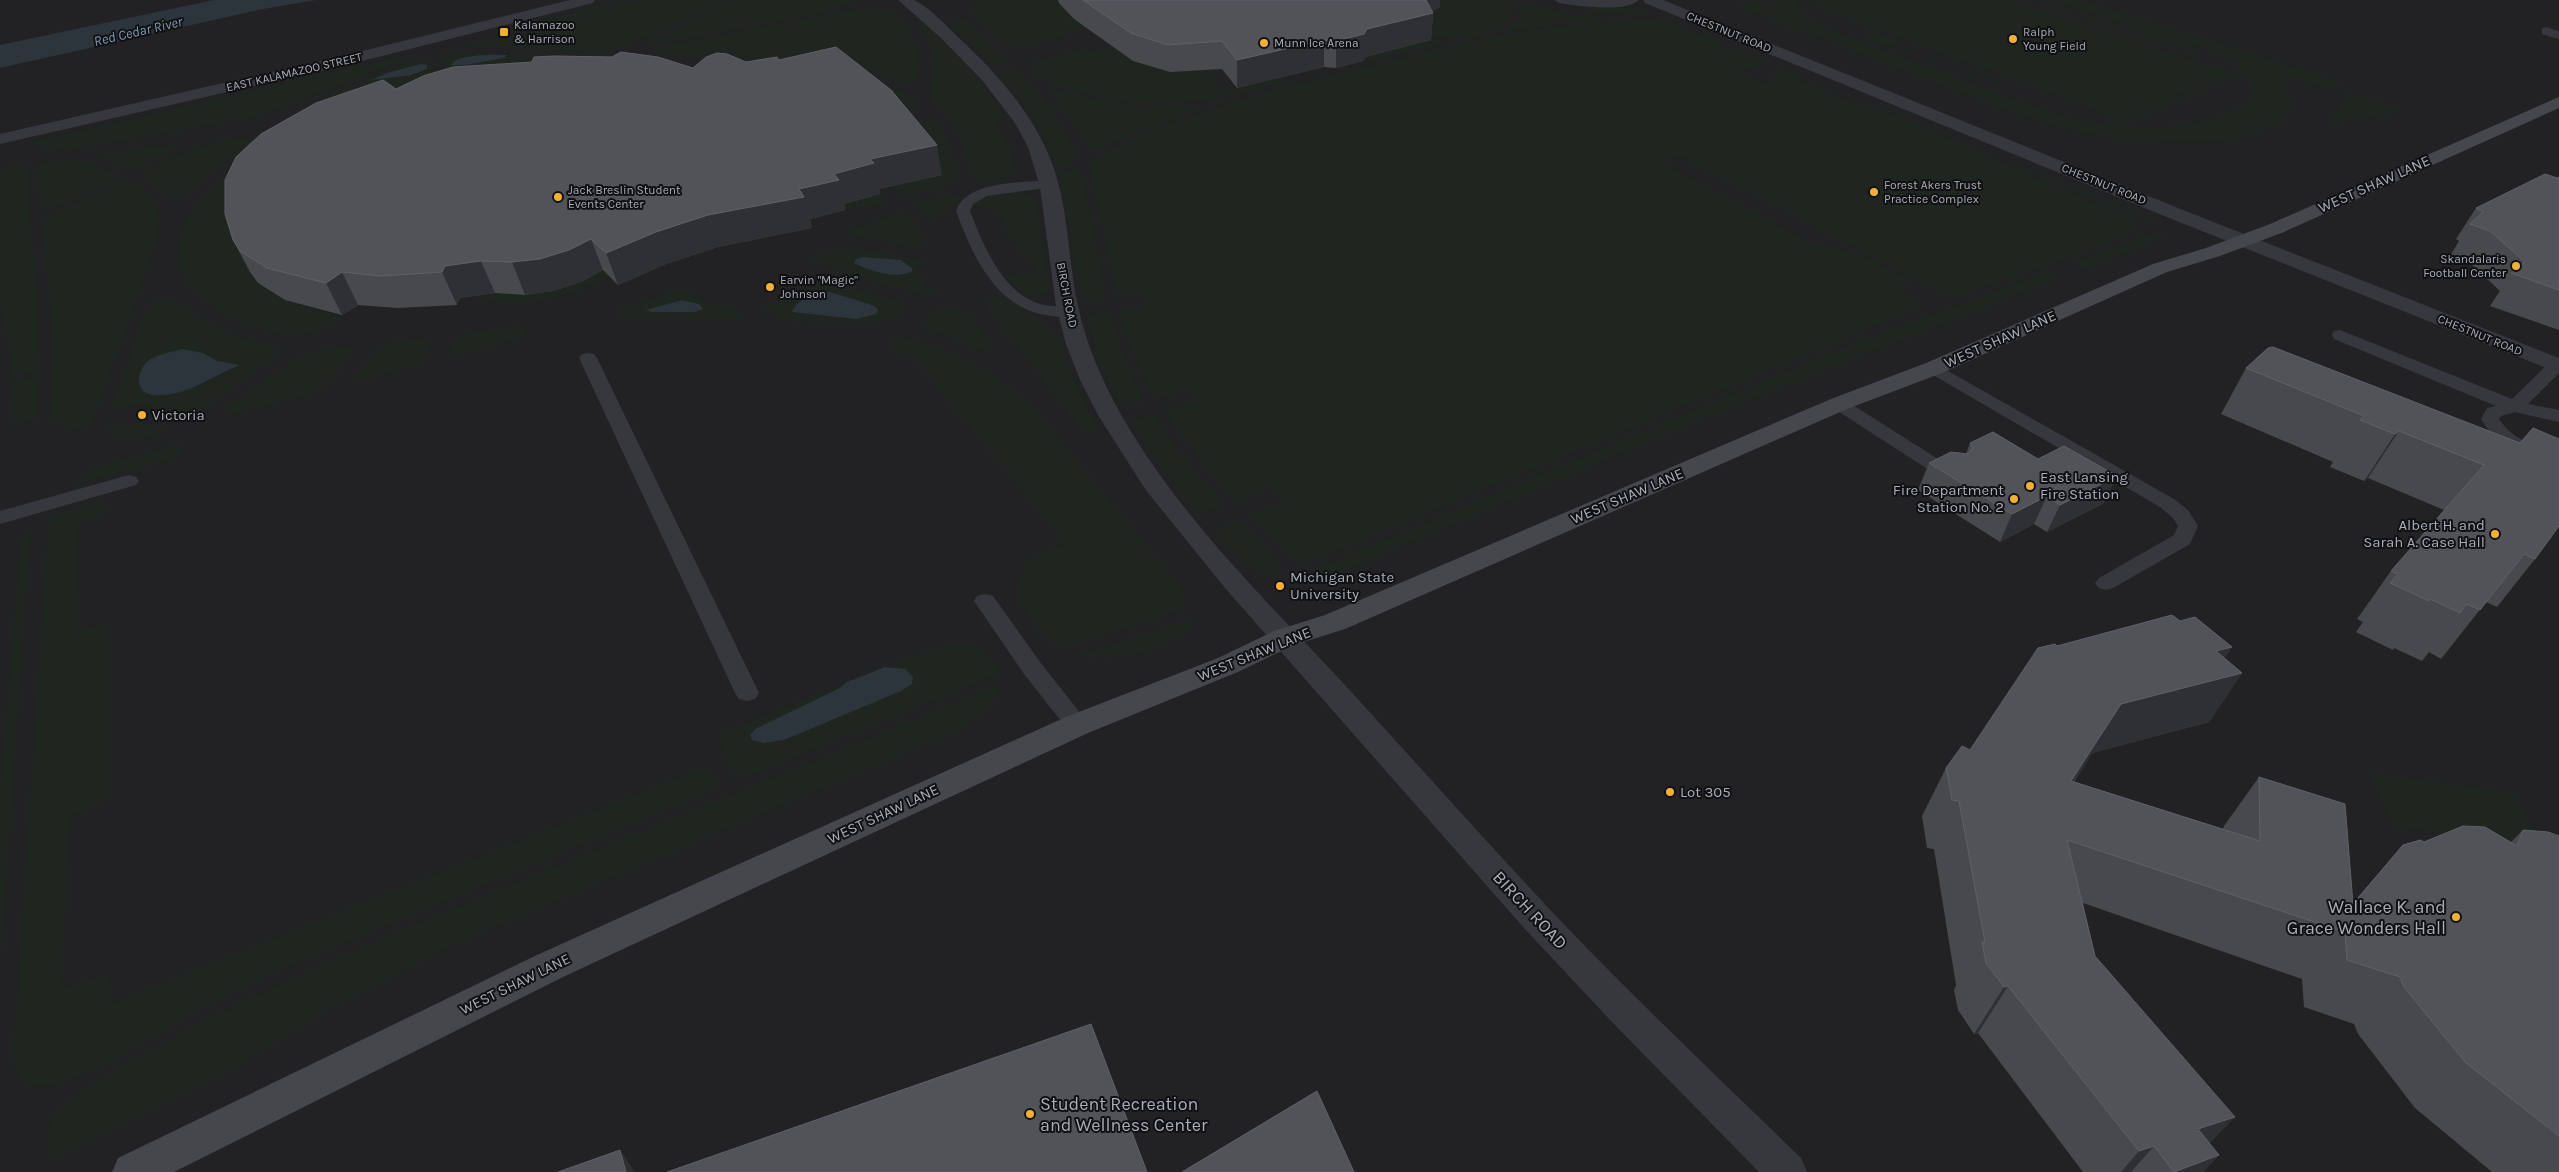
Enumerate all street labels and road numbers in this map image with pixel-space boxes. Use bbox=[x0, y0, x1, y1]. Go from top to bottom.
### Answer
street label: CHESTNUT ROAD bbox=[1685, 9, 1774, 55]
street label: EAST KALAMAZOO STREET bbox=[225, 50, 363, 94]
street label: WEST SHAW LANE bbox=[2315, 151, 2433, 217]
street label: CHESTNUT ROAD bbox=[2060, 161, 2149, 207]
street label: BIRCH ROAD bbox=[1054, 261, 1080, 329]
street label: WEST SHAW LANE bbox=[1941, 306, 2059, 372]
street label: CHESTNUT ROAD bbox=[2436, 312, 2525, 358]
street label: WEST SHAW LANE bbox=[1568, 464, 1686, 528]
street label: WEST SHAW LANE bbox=[1195, 623, 1313, 685]
street label: WEST SHAW LANE bbox=[825, 780, 941, 848]
street label: BIRCH ROAD bbox=[1488, 866, 1572, 954]
street label: WEST SHAW LANE bbox=[457, 949, 573, 1019]

